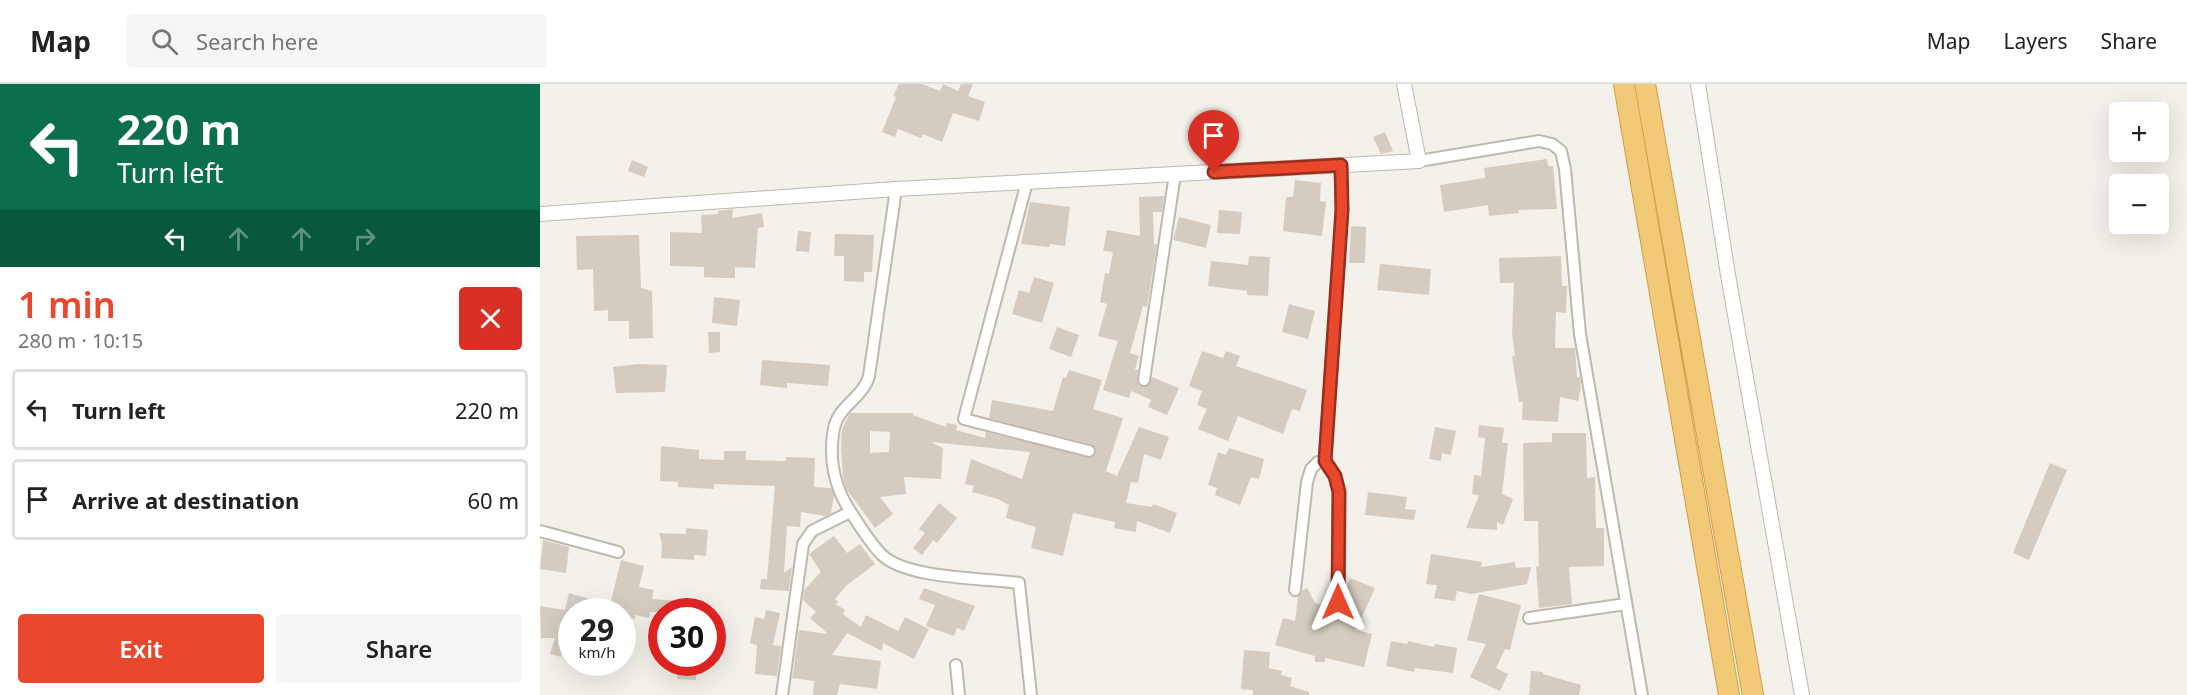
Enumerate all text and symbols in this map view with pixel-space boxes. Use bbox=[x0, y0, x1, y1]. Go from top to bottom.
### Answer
search box bbox=[127, 14, 547, 68]
text: Map bbox=[30, 22, 91, 60]
icon: search bbox=[148, 25, 181, 58]
text: Search here bbox=[196, 26, 318, 56]
text: Map bbox=[1927, 27, 1971, 55]
text: Layers bbox=[2004, 27, 2068, 55]
text: Share bbox=[2101, 27, 2157, 55]
text: 220 m bbox=[117, 100, 241, 157]
map controls bbox=[2109, 102, 2169, 234]
button: + bbox=[2109, 102, 2169, 162]
icon: left bbox=[18, 108, 96, 186]
pin bbox=[1188, 110, 1239, 172]
icon: arrive bbox=[1197, 119, 1230, 152]
text: Turn left bbox=[117, 154, 223, 191]
button: − bbox=[2109, 174, 2169, 234]
icon: left bbox=[159, 222, 192, 255]
icon: ahead bbox=[222, 222, 255, 255]
icon: ahead bbox=[285, 222, 318, 255]
icon: right bbox=[348, 222, 381, 255]
text: 1 min bbox=[18, 280, 116, 329]
button: close bbox=[459, 287, 522, 350]
text: 280 m · 10:15 bbox=[18, 327, 143, 354]
icon: left bbox=[21, 393, 54, 426]
text: Turn left bbox=[72, 395, 166, 425]
text: 220 m bbox=[455, 395, 519, 425]
icon: arrive bbox=[21, 483, 54, 516]
text: Arrive at destination bbox=[72, 485, 299, 515]
text: 60 m bbox=[468, 485, 519, 515]
position arrow bbox=[1306, 570, 1370, 634]
speed limit sign: 30 bbox=[648, 598, 726, 676]
text: 29 bbox=[580, 609, 614, 650]
button: Exit bbox=[18, 614, 264, 683]
button: Share bbox=[276, 614, 522, 683]
text: km/h bbox=[579, 642, 615, 662]

